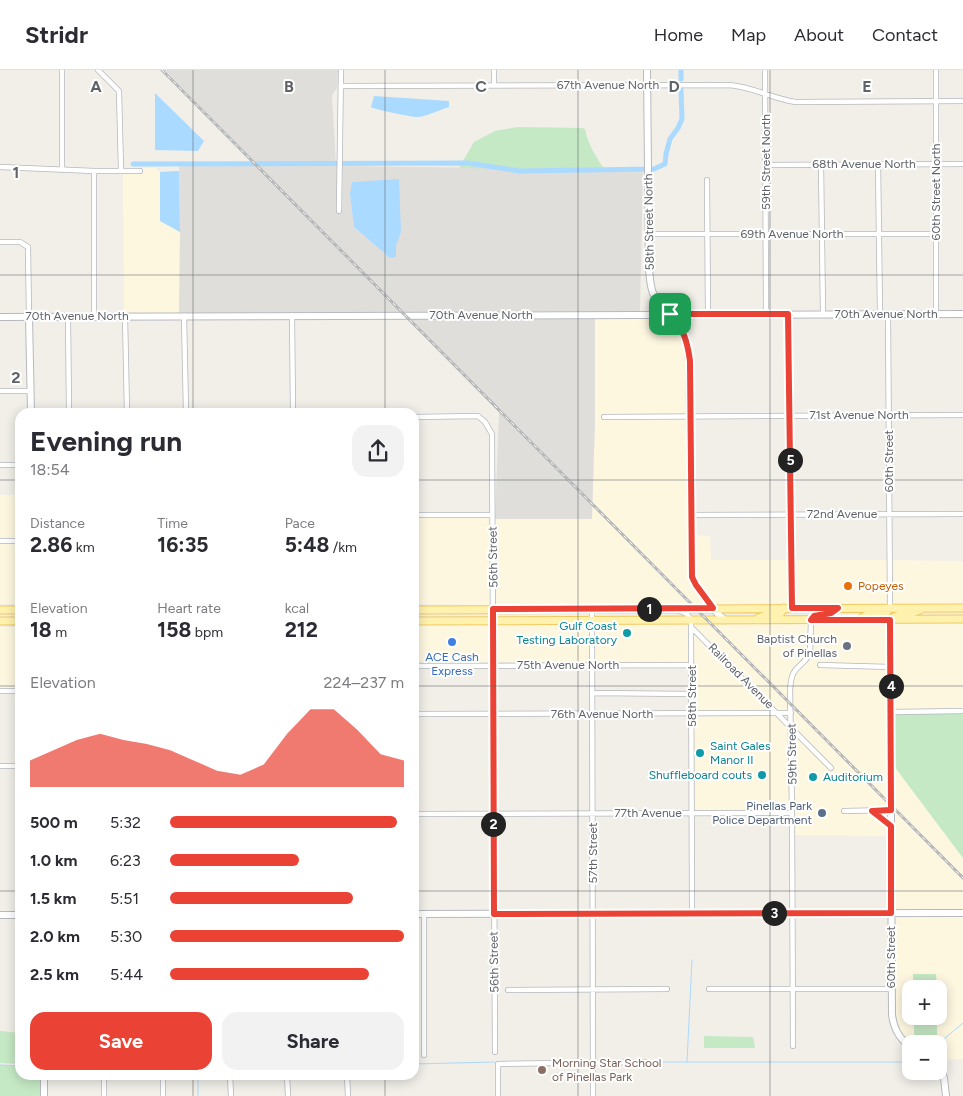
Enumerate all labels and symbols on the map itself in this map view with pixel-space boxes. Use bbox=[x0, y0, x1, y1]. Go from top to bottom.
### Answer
text: A bbox=[90, 77, 102, 96]
text: B bbox=[284, 77, 294, 96]
text: C bbox=[475, 77, 487, 96]
text: D bbox=[668, 77, 680, 96]
text: E bbox=[862, 77, 872, 96]
street label: 67th Avenue North bbox=[557, 78, 660, 92]
street label: 59th Street North bbox=[759, 114, 773, 210]
street label: 60th Street North bbox=[929, 143, 943, 240]
street label: 68th Avenue North bbox=[812, 157, 916, 171]
text: 1 bbox=[13, 163, 19, 182]
street label: 58th Street North bbox=[641, 173, 657, 270]
street label: 69th Avenue North bbox=[741, 227, 844, 241]
pin bbox=[649, 293, 691, 335]
street label: 70th Avenue North bbox=[834, 307, 938, 321]
street label: 70th Avenue North bbox=[429, 308, 533, 322]
street label: 70th Avenue North bbox=[25, 309, 129, 323]
text: 2 bbox=[11, 368, 21, 387]
street label: 71st Avenue North bbox=[809, 408, 909, 422]
street label: 60th Street bbox=[882, 429, 896, 492]
pin: 5 bbox=[778, 448, 802, 472]
street label: 72nd Avenue bbox=[807, 507, 878, 521]
street label: 56th Street bbox=[485, 526, 501, 588]
place label: Popeyes bbox=[858, 579, 904, 593]
marker: Popeyes bbox=[842, 580, 854, 592]
pin: 1 bbox=[636, 596, 662, 622]
place label: Gulf Coast Testing Laboratory bbox=[517, 619, 618, 647]
marker: Gulf Coast Testing Laboratory bbox=[621, 627, 633, 639]
place label: Baptist Church of Pinellas bbox=[757, 632, 837, 660]
marker: ACE Cash Express bbox=[446, 636, 458, 648]
street label: Railroad Avenue bbox=[705, 640, 777, 712]
marker: Baptist Church of Pinellas bbox=[841, 640, 853, 652]
place label: ACE Cash Express bbox=[425, 650, 479, 678]
street label: 75th Avenue North bbox=[517, 658, 620, 672]
street label: 58th Street bbox=[685, 665, 699, 727]
pin: 4 bbox=[878, 674, 904, 698]
street label: 76th Avenue North bbox=[551, 707, 654, 721]
street label: 59th Street bbox=[784, 723, 800, 785]
place label: Saint Gales Manor II bbox=[710, 739, 771, 767]
marker: Saint Gales Manor II bbox=[694, 747, 706, 759]
place label: Shuffleboard couts bbox=[649, 768, 752, 782]
marker: Shuffleboard couts bbox=[756, 769, 768, 781]
place label: Auditorium bbox=[823, 770, 883, 784]
marker: Auditorium bbox=[807, 771, 819, 783]
place label: Pinellas Park Police Department bbox=[712, 799, 812, 827]
street label: 77th Avenue bbox=[614, 806, 682, 820]
marker: Pinellas Park Police Department bbox=[816, 807, 828, 819]
pin: 2 bbox=[480, 812, 506, 836]
street label: 57th Street bbox=[586, 822, 600, 884]
pin: 3 bbox=[762, 900, 786, 926]
street label: 60th Street bbox=[884, 925, 898, 988]
street label: 56th Street bbox=[486, 931, 502, 993]
place label: Morning Star School of Pinellas Park bbox=[552, 1056, 661, 1084]
marker: Morning Star School of Pinellas Park bbox=[536, 1064, 548, 1076]

